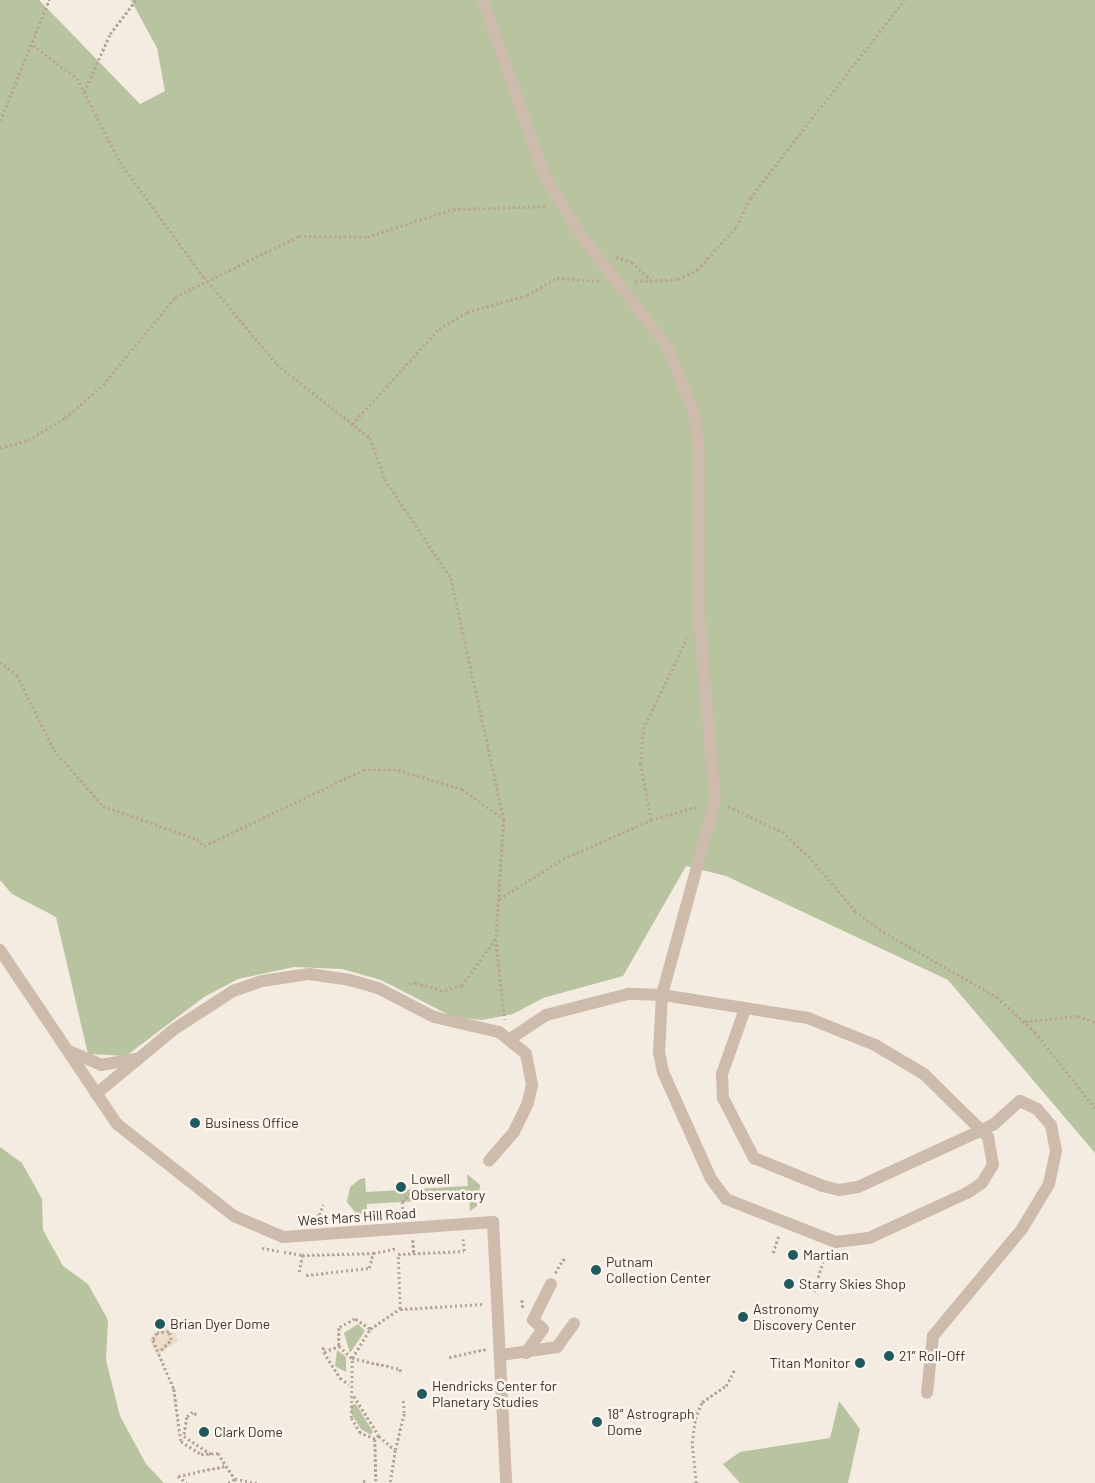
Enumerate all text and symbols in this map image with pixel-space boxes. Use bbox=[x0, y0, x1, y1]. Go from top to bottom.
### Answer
place label: Business Office bbox=[205, 1115, 299, 1131]
marker: Business Office bbox=[189, 1117, 201, 1129]
place label: Lowell Observatory bbox=[411, 1171, 485, 1204]
marker: Lowell Observatory bbox=[395, 1181, 407, 1193]
street label: West Mars Hill Road bbox=[297, 1204, 417, 1230]
place label: Martian bbox=[803, 1247, 849, 1263]
marker: Martian bbox=[787, 1249, 799, 1261]
place label: Putnam Collection Center bbox=[606, 1254, 711, 1286]
marker: Putnam Collection Center bbox=[590, 1264, 602, 1276]
place label: Starry Skies Shop bbox=[799, 1276, 906, 1292]
marker: Starry Skies Shop bbox=[783, 1278, 795, 1290]
place label: Astronomy Discovery Center bbox=[753, 1301, 856, 1334]
marker: Astronomy Discovery Center bbox=[737, 1311, 749, 1323]
place label: Brian Dyer Dome bbox=[170, 1316, 270, 1332]
marker: Brian Dyer Dome bbox=[154, 1318, 166, 1330]
place label: 21″ Roll-Off bbox=[899, 1348, 965, 1364]
marker: 21″ Roll-Off bbox=[883, 1350, 895, 1362]
place label: Titan Monitor bbox=[770, 1355, 850, 1371]
marker: Titan Monitor bbox=[854, 1357, 866, 1369]
place label: Hendricks Center for Planetary Studies bbox=[432, 1378, 557, 1410]
marker: Hendricks Center for Planetary Studies bbox=[416, 1388, 428, 1400]
place label: 18″ Astrograph Dome bbox=[607, 1406, 694, 1438]
marker: 18″ Astrograph Dome bbox=[591, 1416, 603, 1428]
place label: Clark Dome bbox=[214, 1424, 283, 1440]
marker: Clark Dome bbox=[198, 1426, 210, 1438]

